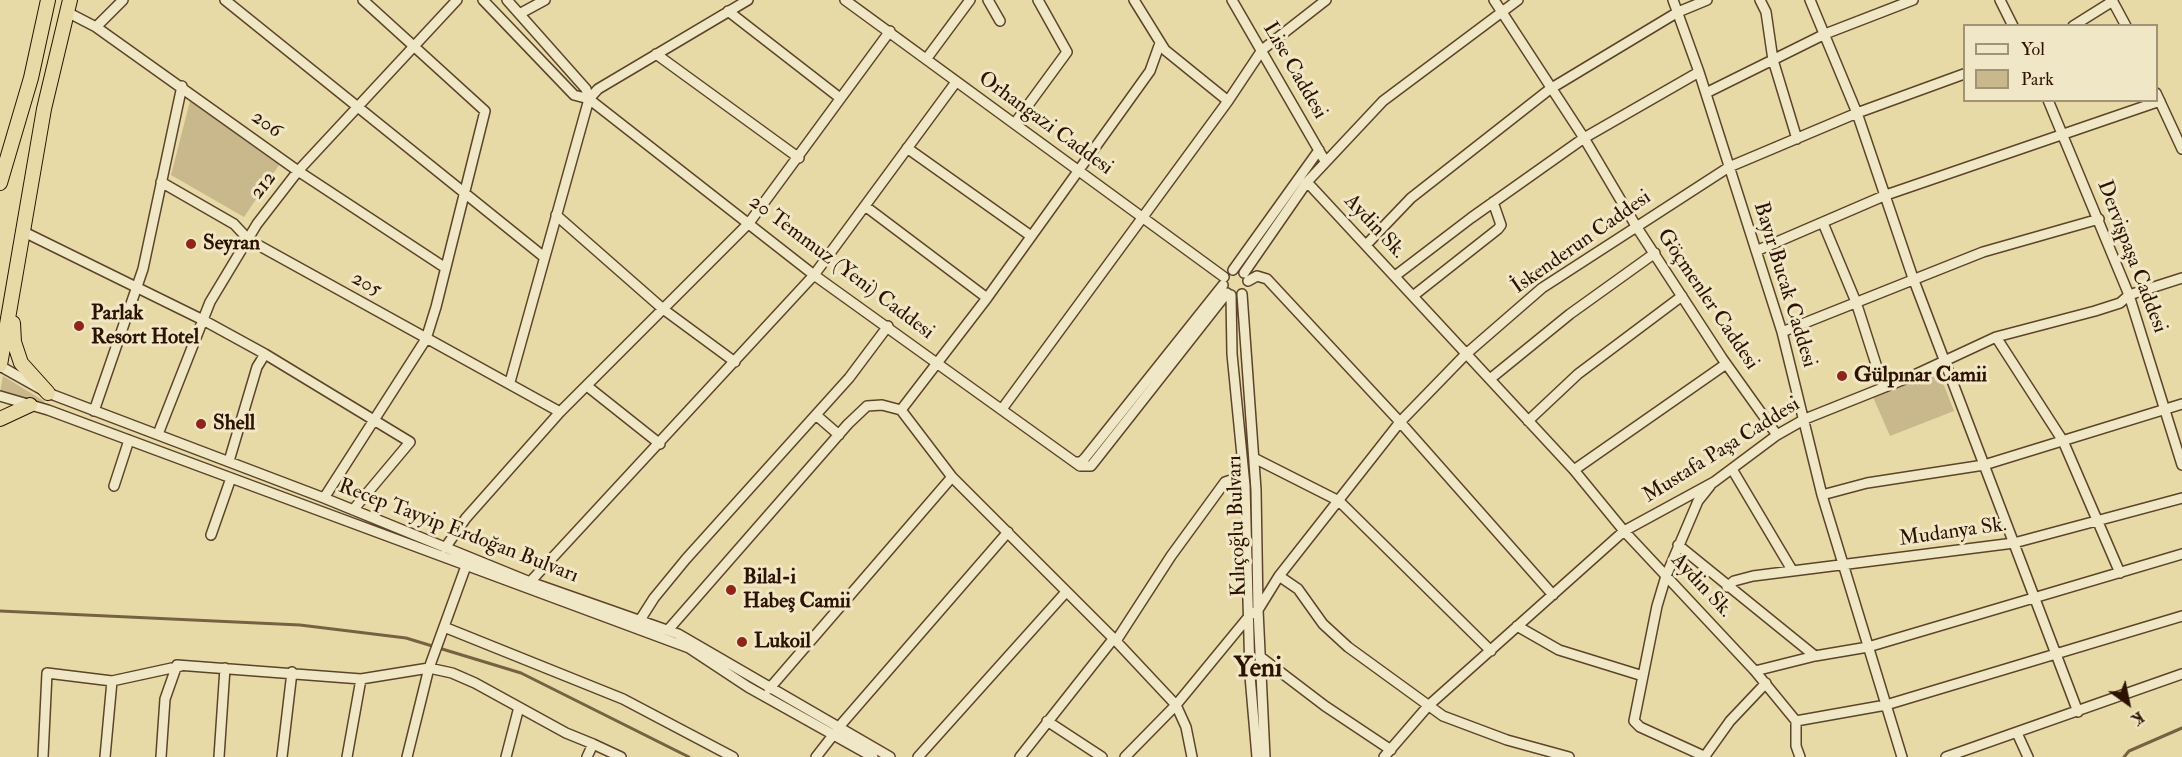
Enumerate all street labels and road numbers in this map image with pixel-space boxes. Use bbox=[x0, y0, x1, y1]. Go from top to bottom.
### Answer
street label: Lise Caddesi bbox=[1256, 18, 1332, 124]
street label: Orhangazi Caddesi bbox=[973, 67, 1117, 181]
street label: 206 bbox=[246, 105, 286, 145]
street label: 212 bbox=[245, 167, 283, 205]
street label: Dervişpaşa Caddesi bbox=[2090, 177, 2172, 337]
street label: İskenderun Caddesi bbox=[1508, 186, 1656, 300]
street label: 20 Temmuz (Yeni) Caddesi bbox=[743, 190, 939, 346]
street label: Aydin Sk. bbox=[1338, 190, 1410, 264]
street label: Bayır Bucak Caddesi bbox=[1747, 199, 1821, 371]
street label: Göçmenler Caddesi bbox=[1651, 225, 1763, 375]
street label: 205 bbox=[346, 267, 386, 303]
street label: Mustafa Paşa Caddesi bbox=[1639, 393, 1805, 509]
street label: Kılıçoğlu Bulvarı bbox=[1223, 455, 1253, 597]
street label: Recep Tayyip Erdoğan Bulvarı bbox=[334, 475, 582, 589]
street label: Mudanya Sk. bbox=[1898, 513, 2008, 553]
street label: Aydin Sk. bbox=[1665, 549, 1737, 623]

